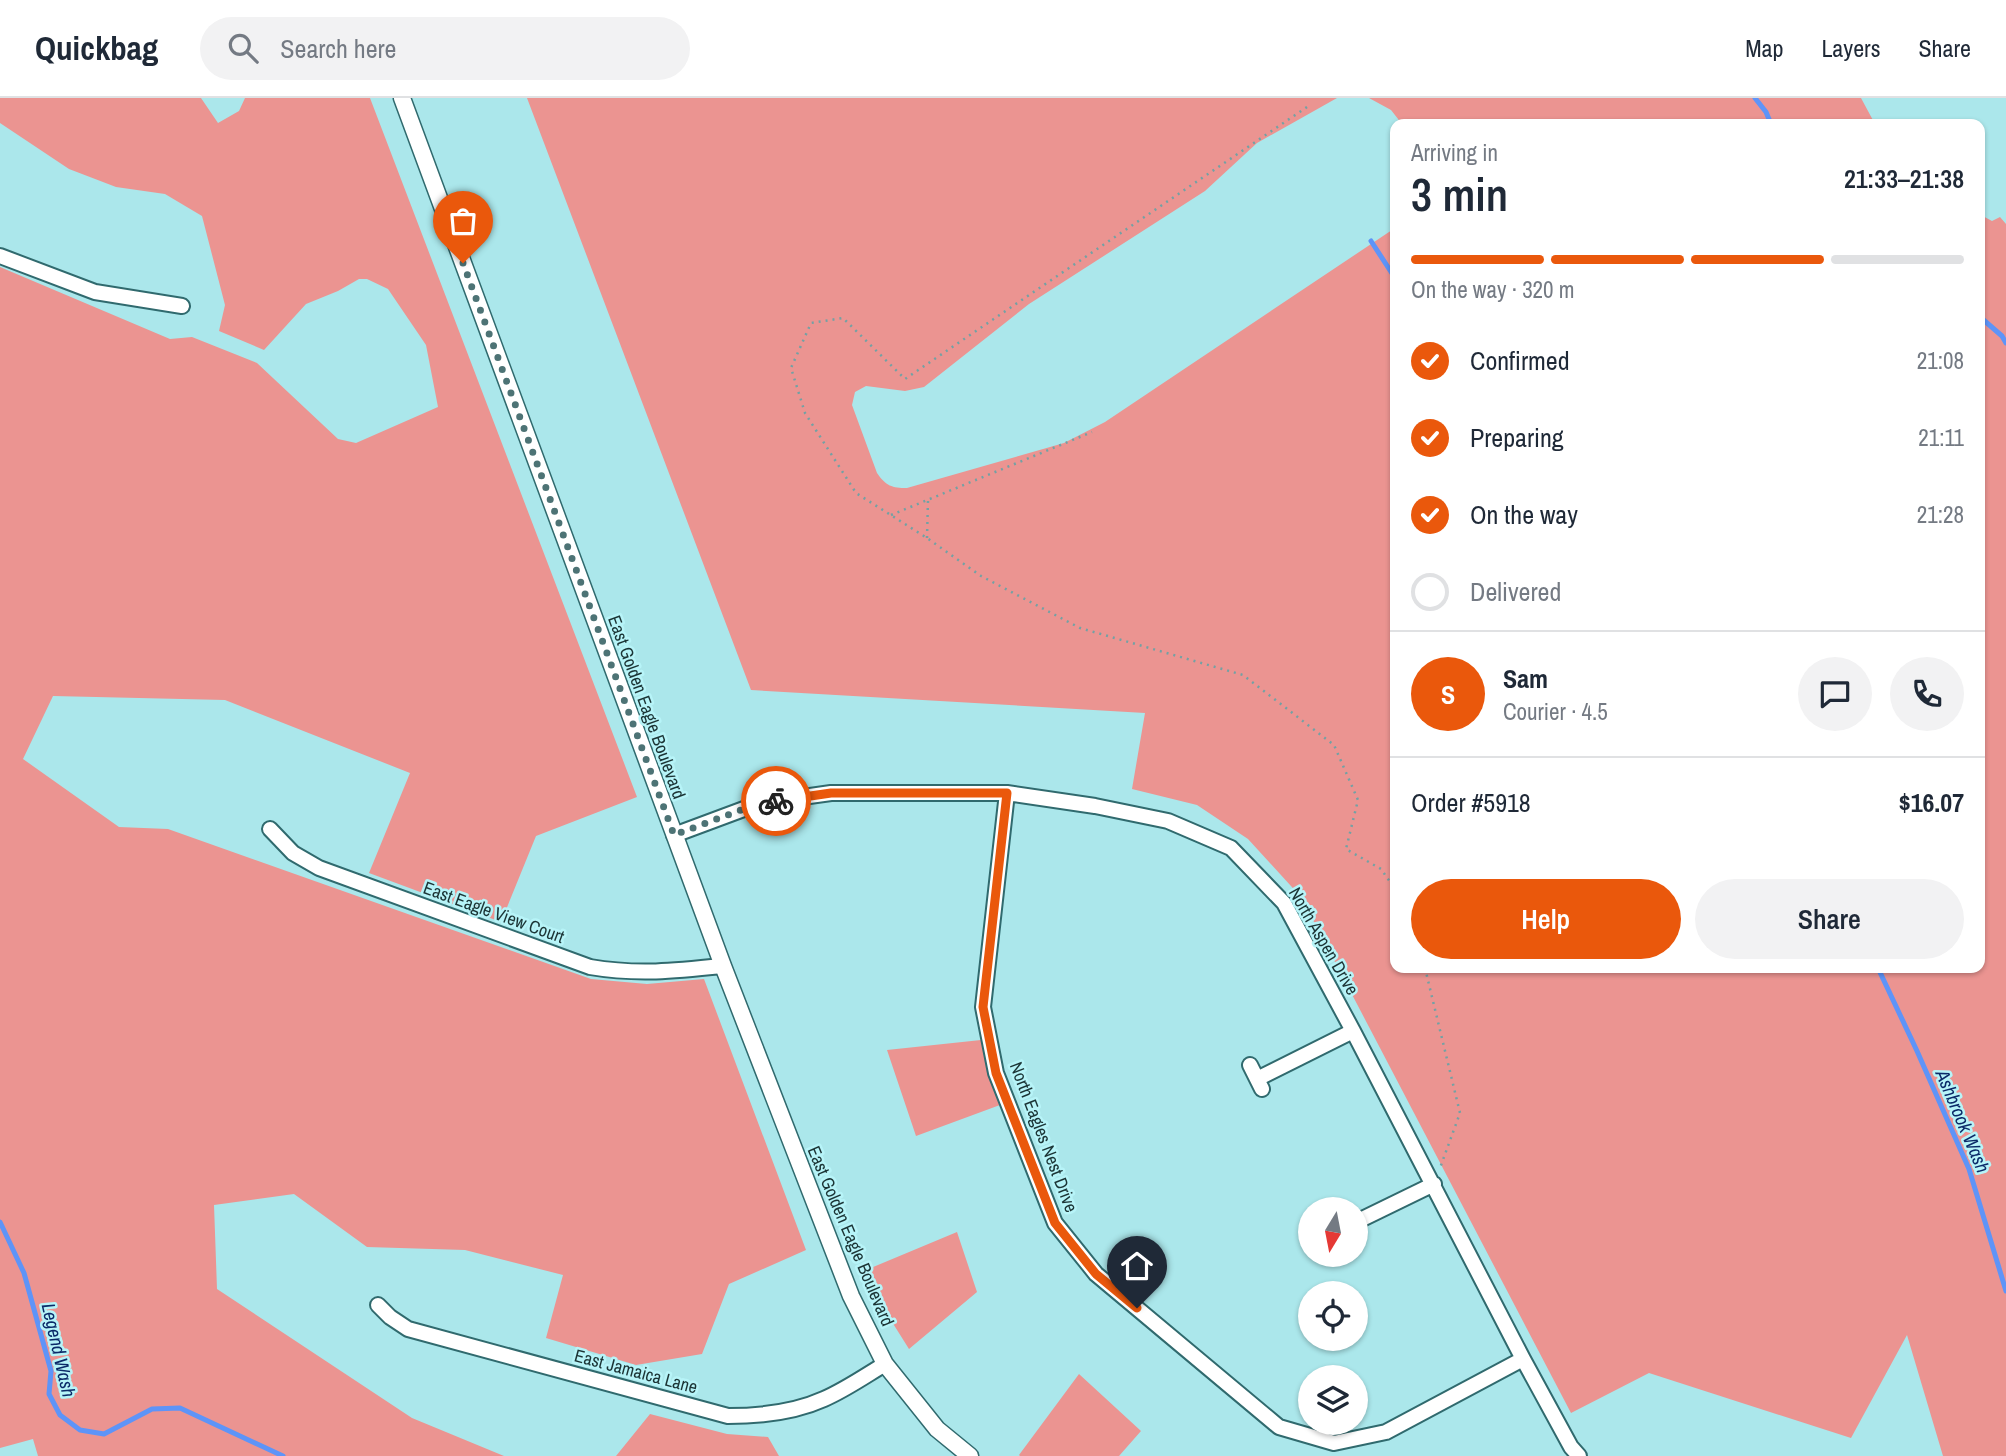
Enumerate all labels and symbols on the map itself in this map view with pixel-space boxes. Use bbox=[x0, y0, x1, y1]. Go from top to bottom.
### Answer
pin bbox=[433, 191, 493, 263]
street label: East Golden Eagle Boulevard bbox=[602, 612, 692, 802]
courier bbox=[741, 766, 811, 836]
street label: East Eagle View Court bbox=[420, 875, 568, 949]
street label: North Aspen Drive bbox=[1283, 883, 1365, 999]
street label: North Eagles Nest Drive bbox=[1004, 1058, 1084, 1216]
water label: Ashbrook Wash bbox=[1929, 1065, 1996, 1177]
street label: East Golden Eagle Boulevard bbox=[802, 1142, 900, 1330]
north arrow bbox=[1298, 1197, 1368, 1267]
pin bbox=[1107, 1236, 1167, 1308]
water label: Legend Wash bbox=[36, 1300, 82, 1400]
street label: East Jamaica Lane bbox=[572, 1343, 700, 1399]

